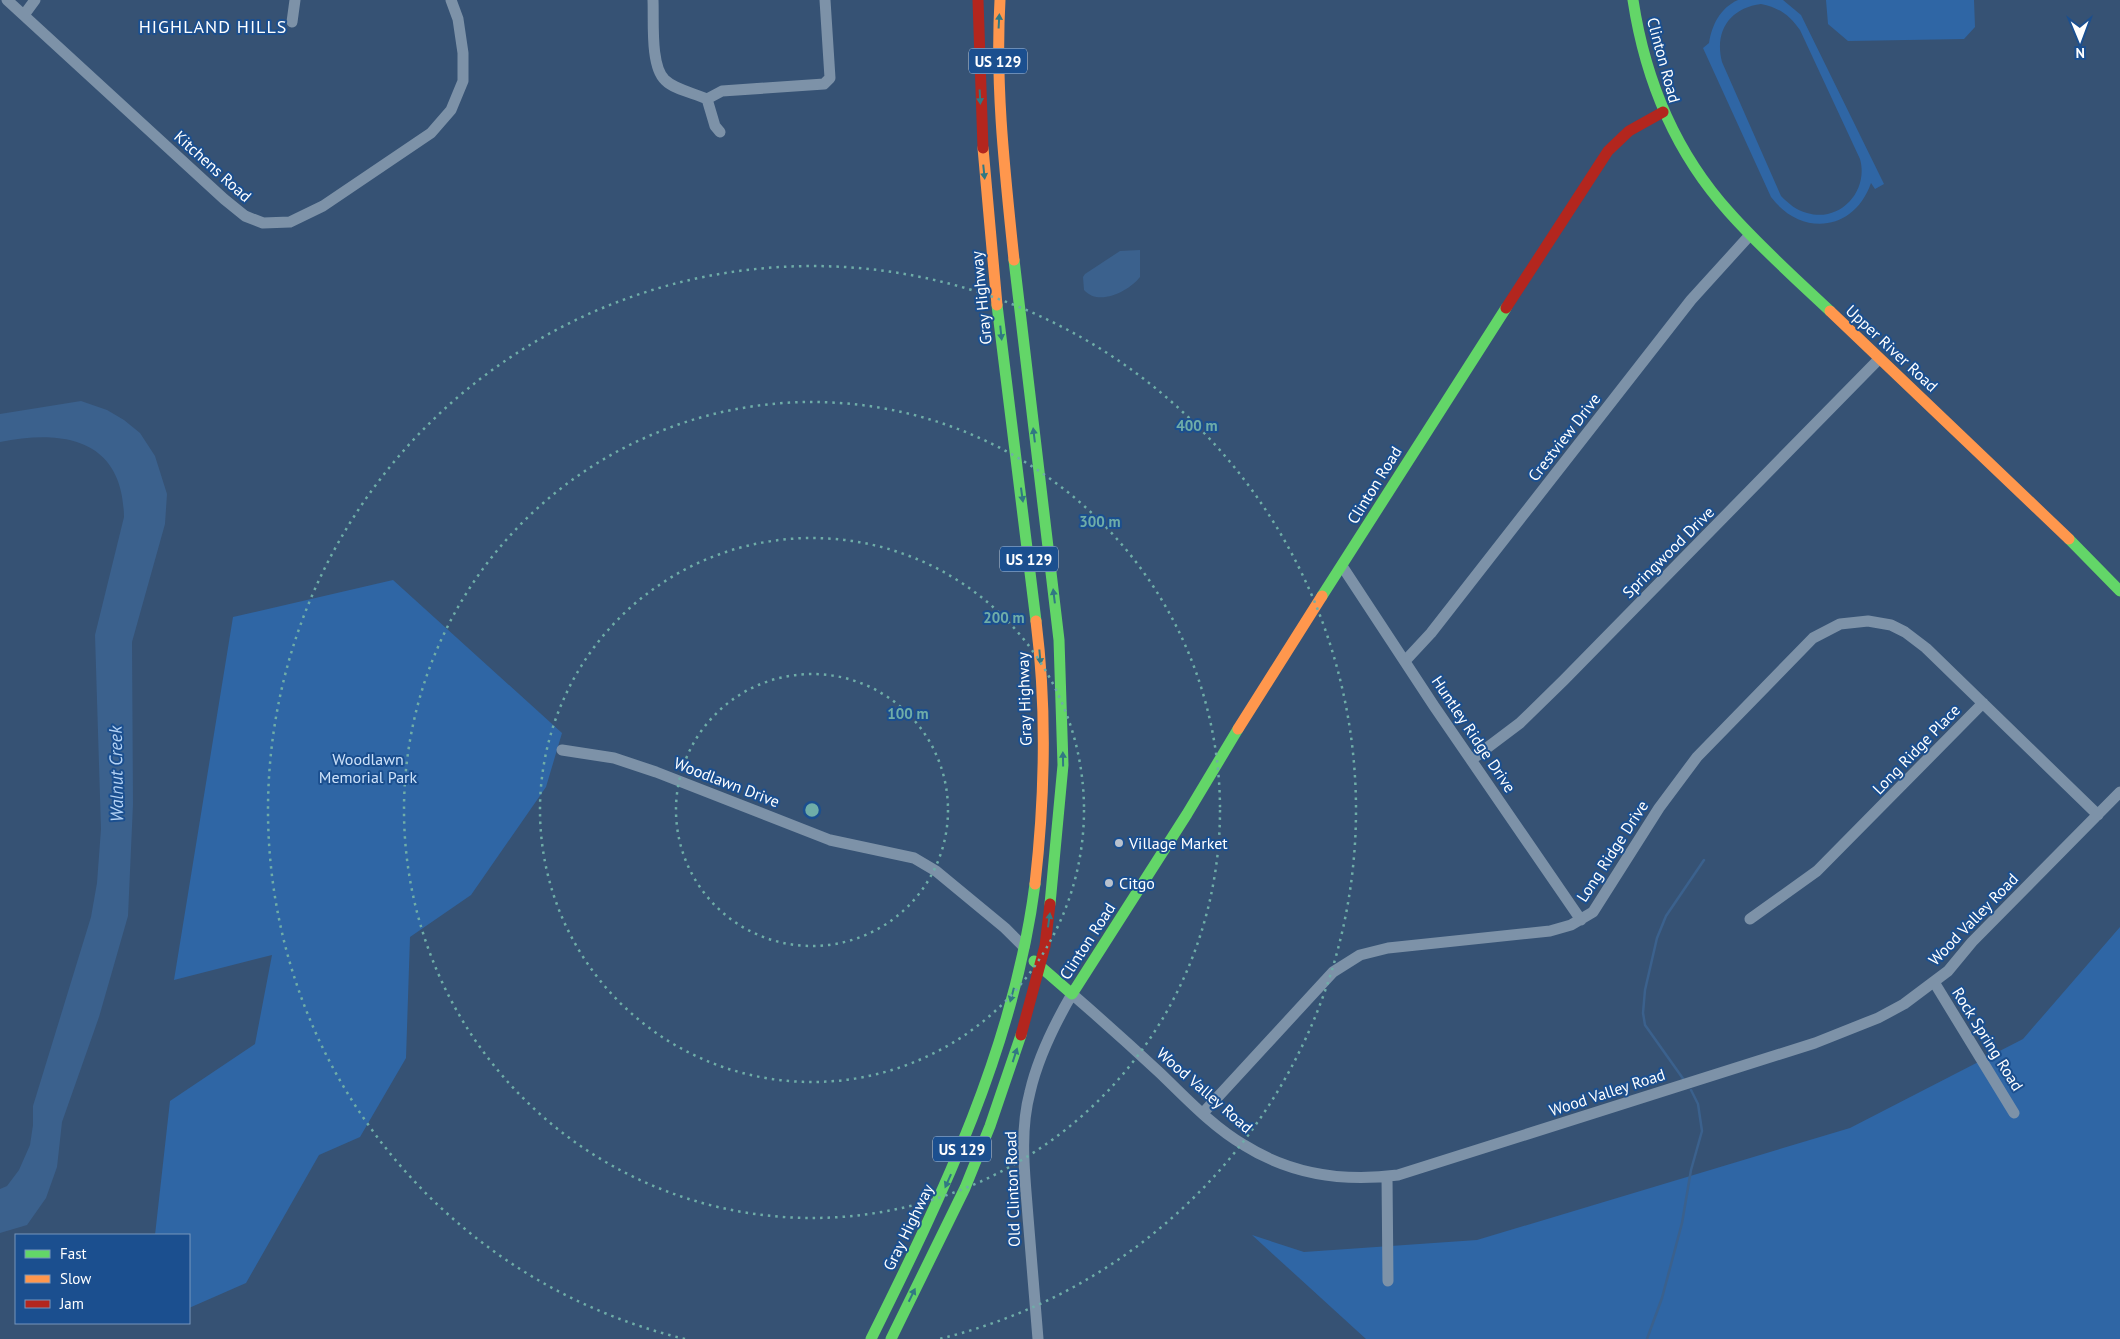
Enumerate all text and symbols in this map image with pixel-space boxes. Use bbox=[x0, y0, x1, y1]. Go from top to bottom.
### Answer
one-way arrow bbox=[995, 13, 1003, 29]
district label: HIGHLAND HILLS bbox=[139, 15, 287, 38]
street label: Clinton Road bbox=[1643, 15, 1685, 105]
north arrow bbox=[2055, 15, 2105, 65]
text: N bbox=[2075, 44, 2085, 62]
road number: US 129 bbox=[969, 48, 1027, 74]
one-way arrow bbox=[976, 90, 984, 106]
street label: Kitchens Road bbox=[170, 126, 256, 206]
one-way arrow bbox=[980, 164, 988, 180]
street label: Gray Highway bbox=[966, 250, 996, 346]
street label: Upper River Road bbox=[1842, 300, 1942, 396]
one-way arrow bbox=[997, 326, 1005, 342]
street label: Crestview Drive bbox=[1523, 389, 1605, 485]
text: 400 m bbox=[1176, 416, 1218, 435]
one-way arrow bbox=[1030, 427, 1038, 443]
street label: Clinton Road bbox=[1342, 443, 1406, 527]
one-way arrow bbox=[1018, 488, 1026, 504]
street label: Springwood Drive bbox=[1618, 502, 1718, 602]
text: 300 m bbox=[1079, 512, 1121, 531]
road number: US 129 bbox=[1000, 546, 1058, 572]
one-way arrow bbox=[1050, 588, 1058, 604]
text: 200 m bbox=[983, 608, 1025, 627]
one-way arrow bbox=[1036, 649, 1044, 665]
street label: Gray Highway bbox=[1012, 651, 1036, 746]
street label: Huntley Ridge Drive bbox=[1428, 672, 1520, 796]
street label: Long Ridge Place bbox=[1868, 700, 1964, 798]
text: 100 m bbox=[887, 704, 929, 723]
water label: Walnut Creek bbox=[104, 725, 128, 822]
park label: Woodlawn Memorial Park bbox=[319, 749, 418, 787]
one-way arrow bbox=[1059, 750, 1067, 766]
street label: Woodlawn Drive bbox=[671, 753, 783, 811]
street label: Long Ridge Drive bbox=[1572, 797, 1652, 905]
centre of rings bbox=[803, 801, 821, 819]
place label: Village Market bbox=[1128, 833, 1228, 853]
marker: Village Market bbox=[1113, 837, 1125, 849]
street label: Wood Valley Road bbox=[1924, 869, 2022, 969]
place label: Citgo bbox=[1119, 873, 1155, 893]
marker: Citgo bbox=[1103, 877, 1115, 889]
street label: Clinton Road bbox=[1055, 899, 1119, 983]
one-way arrow bbox=[1045, 912, 1053, 928]
street label: Rock Spring Road bbox=[1948, 984, 2028, 1094]
one-way arrow bbox=[1008, 987, 1016, 1002]
street label: Wood Valley Road bbox=[1153, 1043, 1257, 1137]
one-way arrow bbox=[1011, 1047, 1019, 1062]
street label: Wood Valley Road bbox=[1547, 1064, 1667, 1120]
street label: Old Clinton Road bbox=[1000, 1131, 1024, 1247]
road number: US 129 bbox=[933, 1136, 991, 1162]
one-way arrow bbox=[943, 1174, 951, 1188]
street label: Gray Highway bbox=[878, 1180, 938, 1274]
legend bbox=[15, 1234, 190, 1324]
text: Fast bbox=[60, 1244, 87, 1263]
text: Slow bbox=[60, 1269, 91, 1288]
one-way arrow bbox=[908, 1288, 916, 1302]
text: Jam bbox=[59, 1294, 84, 1313]

